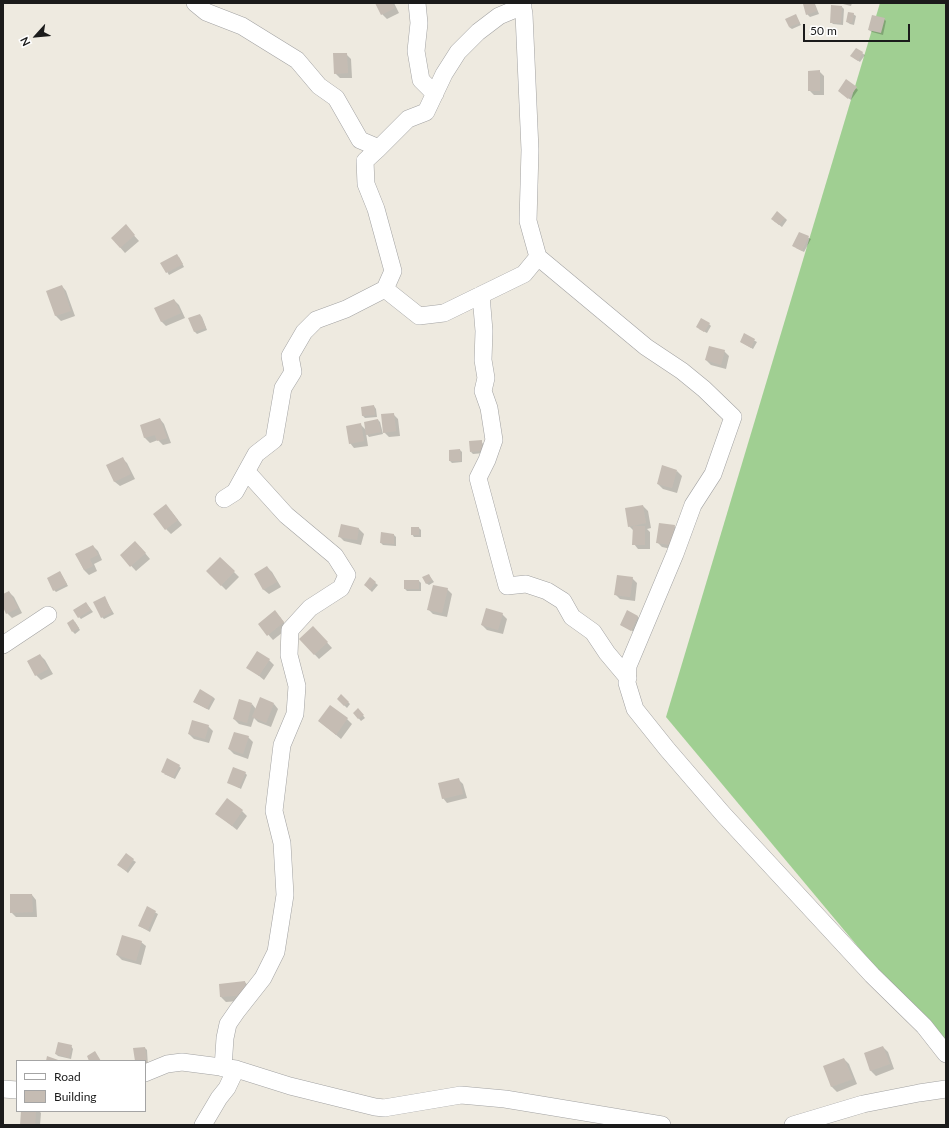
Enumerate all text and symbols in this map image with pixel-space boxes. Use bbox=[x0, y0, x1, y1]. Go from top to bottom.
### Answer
north arrow bbox=[16, 16, 56, 56]
scale bar bbox=[805, 16, 912, 42]
text: 50 m bbox=[810, 23, 837, 38]
text: N bbox=[17, 35, 33, 48]
legend bbox=[16, 1060, 146, 1112]
text: Road bbox=[54, 1069, 81, 1084]
text: Building bbox=[54, 1089, 97, 1104]

